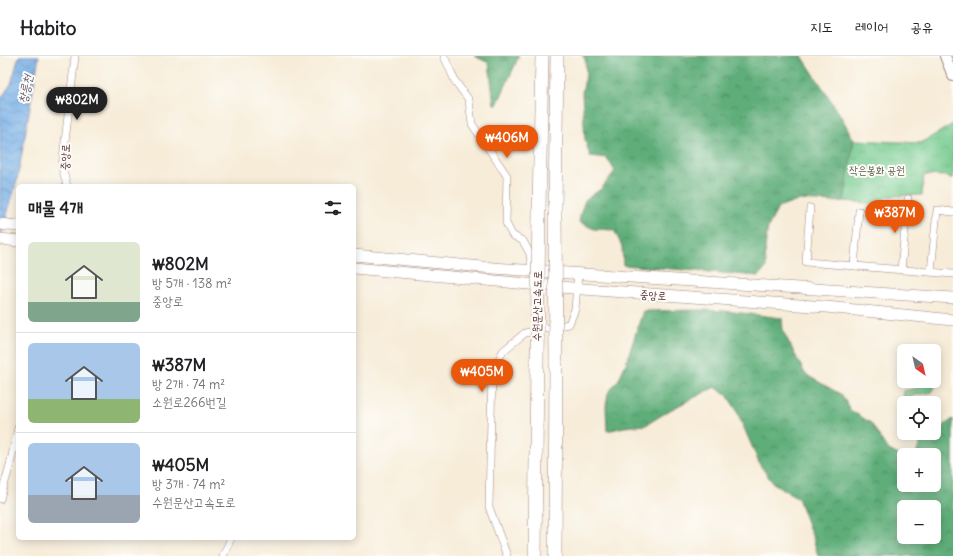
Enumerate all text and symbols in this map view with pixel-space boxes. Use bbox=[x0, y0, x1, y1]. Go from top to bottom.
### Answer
text: Habito bbox=[20, 16, 76, 40]
text: 지도 bbox=[810, 18, 833, 36]
text: 레이어 bbox=[855, 18, 888, 36]
text: 공유 bbox=[910, 18, 933, 36]
water label: 창릉천 bbox=[15, 72, 36, 105]
pin: ₩802M bbox=[49, 87, 105, 121]
text: ₩802M bbox=[55, 91, 99, 108]
pin: ₩406M bbox=[479, 125, 535, 159]
text: ₩406M bbox=[485, 129, 529, 146]
street label: 중앙로 bbox=[58, 143, 72, 171]
park label: 작은봉화 공원 bbox=[849, 163, 905, 177]
text: 매물 4개 bbox=[28, 197, 83, 219]
icon: filters bbox=[322, 197, 344, 219]
pin: ₩387M bbox=[867, 200, 923, 234]
text: ₩387M bbox=[874, 204, 916, 221]
text: ₩802M bbox=[152, 253, 209, 275]
icon: home bbox=[60, 258, 108, 306]
street label: 수원문산고속도로 bbox=[529, 270, 545, 342]
text: 방 5개 · 138 m² bbox=[152, 275, 232, 292]
street label: 중앙로 bbox=[639, 287, 667, 303]
text: 중앙로 bbox=[152, 293, 183, 310]
north arrow bbox=[897, 344, 941, 388]
map controls bbox=[897, 344, 941, 544]
text: ₩387M bbox=[152, 354, 206, 376]
icon: home bbox=[60, 359, 108, 407]
pin: ₩405M bbox=[454, 359, 510, 393]
text: ₩405M bbox=[460, 363, 504, 380]
text: 방 2개 · 74 m² bbox=[152, 376, 225, 393]
text: 소원로266번길 bbox=[152, 394, 226, 411]
button: locate bbox=[897, 396, 941, 440]
button: + bbox=[897, 448, 941, 492]
text: ₩405M bbox=[152, 454, 209, 476]
icon: home bbox=[60, 459, 108, 507]
text: 방 3개 · 74 m² bbox=[152, 476, 225, 493]
text: 수원문산고속도로 bbox=[152, 494, 236, 511]
button: − bbox=[897, 500, 941, 544]

